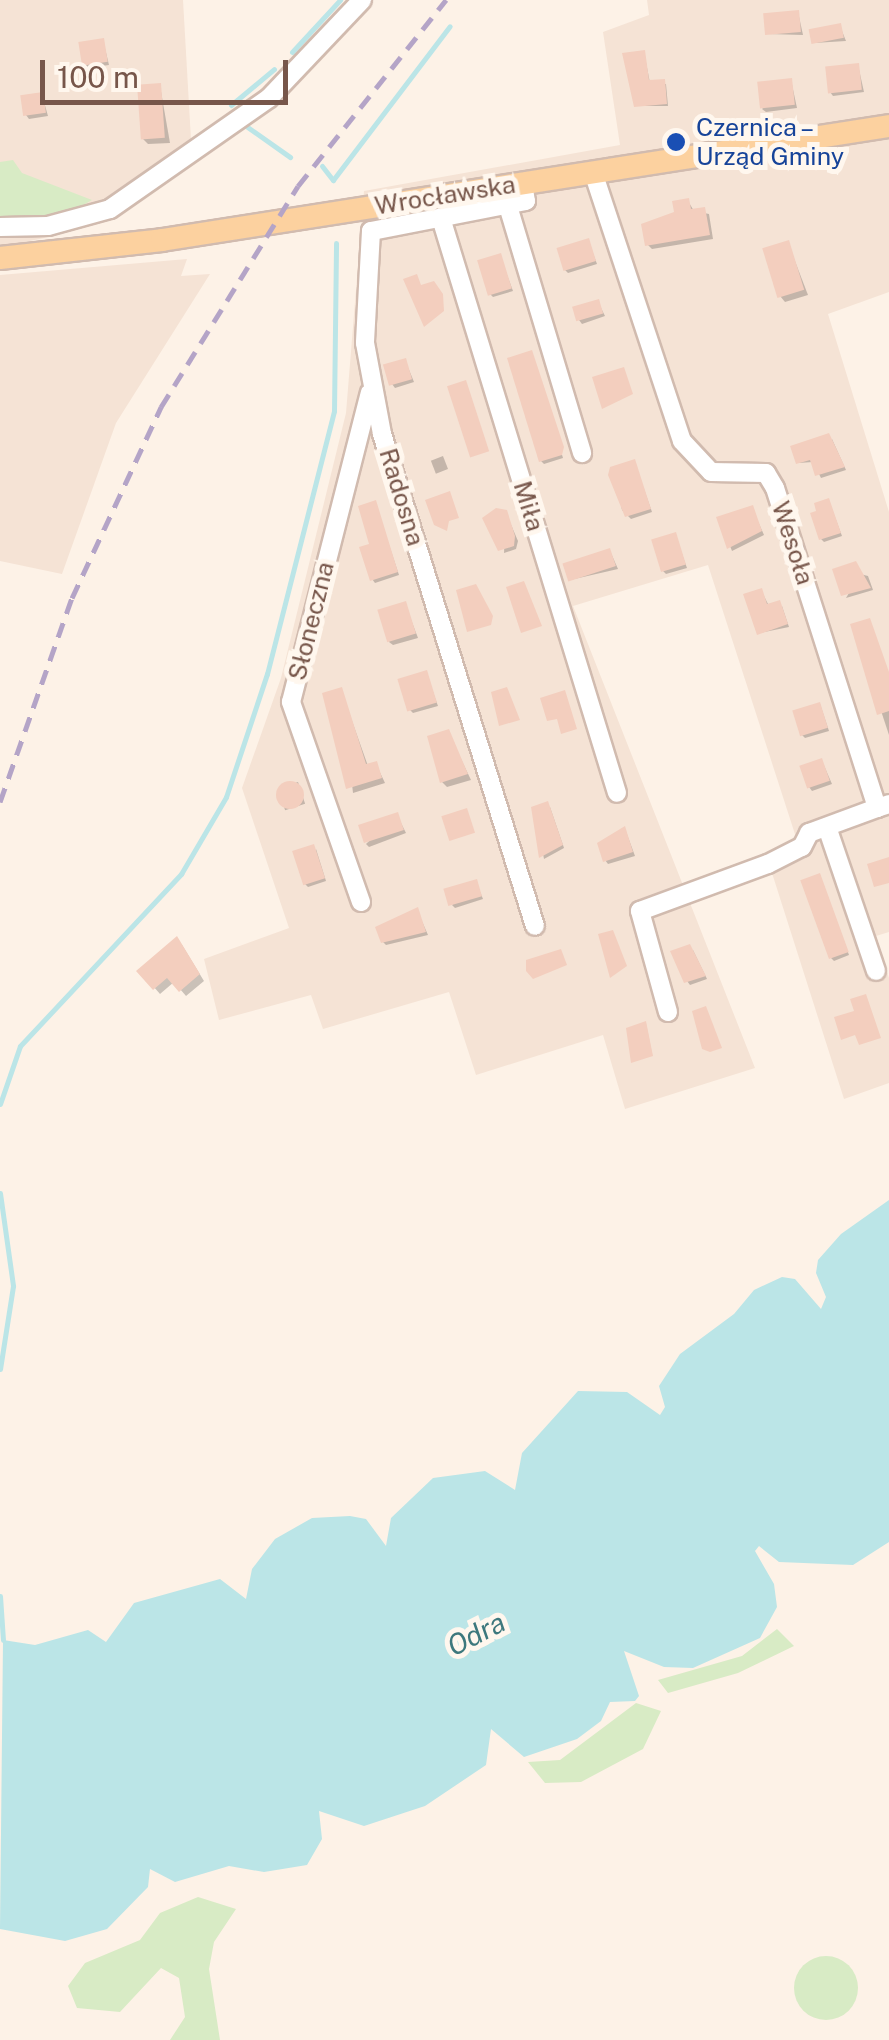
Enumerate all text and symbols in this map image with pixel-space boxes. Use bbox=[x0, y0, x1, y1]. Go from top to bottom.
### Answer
scale bar bbox=[45, 40, 292, 102]
text: 100 m bbox=[57, 59, 139, 95]
place label: Czernica – Urząd Gminy bbox=[696, 113, 844, 172]
marker: Czernica – Urząd Gminy bbox=[665, 131, 687, 153]
street label: Wrocławska bbox=[372, 169, 518, 221]
street label: Radosna bbox=[373, 445, 431, 549]
street label: Miła bbox=[507, 477, 551, 535]
street label: Wesoła bbox=[765, 498, 821, 588]
street label: Słoneczna bbox=[282, 559, 340, 683]
water label: Odra bbox=[441, 1605, 511, 1663]

